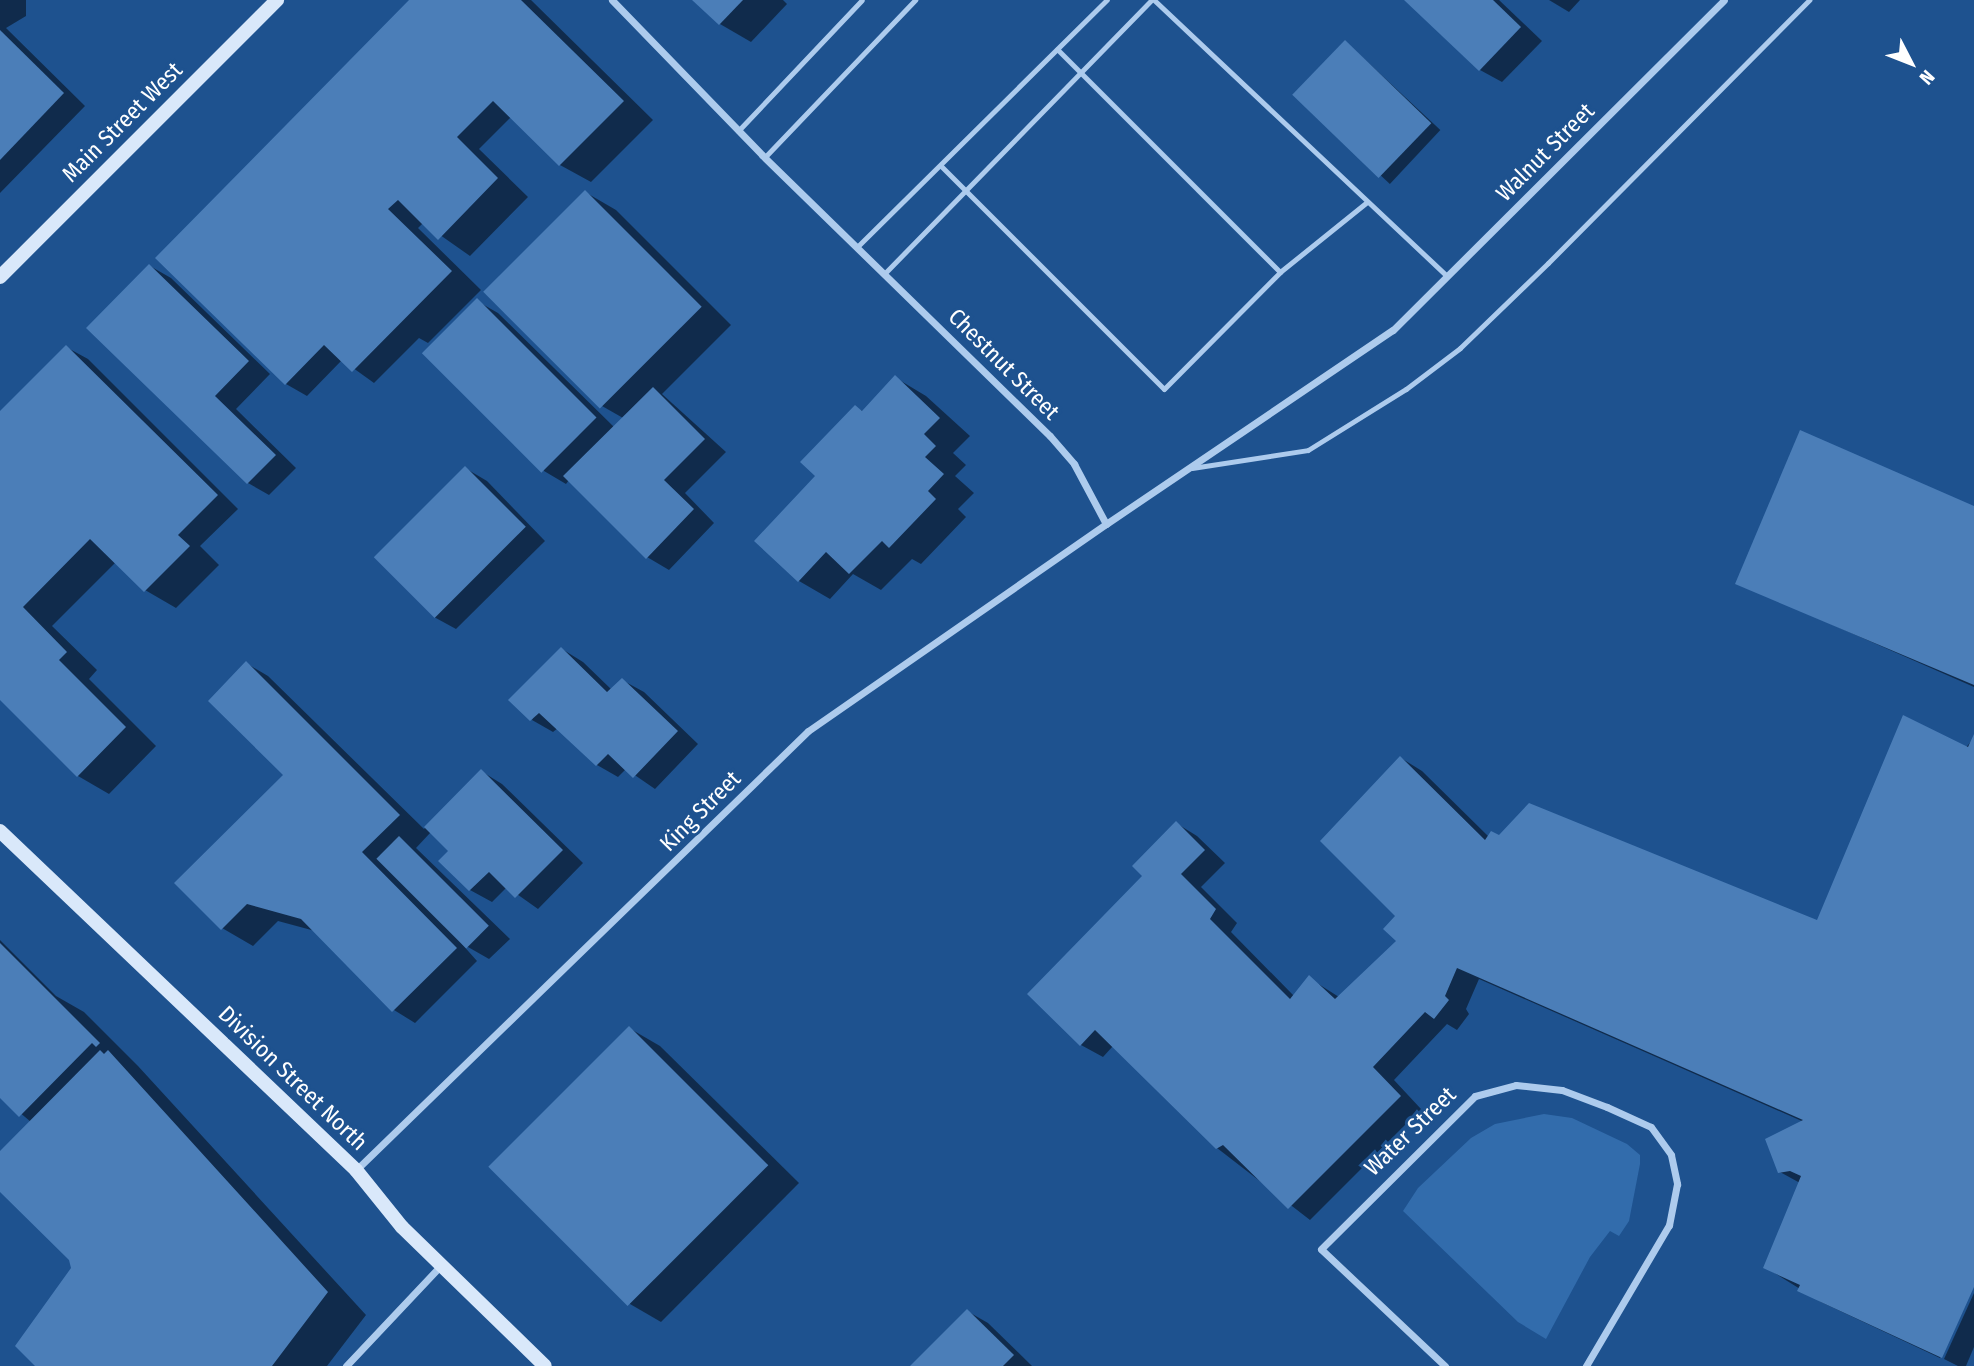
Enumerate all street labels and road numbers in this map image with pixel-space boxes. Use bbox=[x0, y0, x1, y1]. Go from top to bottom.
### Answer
street label: Main Street West bbox=[56, 56, 188, 188]
street label: Walnut Street bbox=[1490, 97, 1600, 207]
street label: Chestnut Street bbox=[943, 303, 1065, 425]
street label: King Street bbox=[654, 765, 746, 857]
street label: Division Street North bbox=[213, 1000, 373, 1156]
street label: Water Street bbox=[1359, 1081, 1461, 1181]

